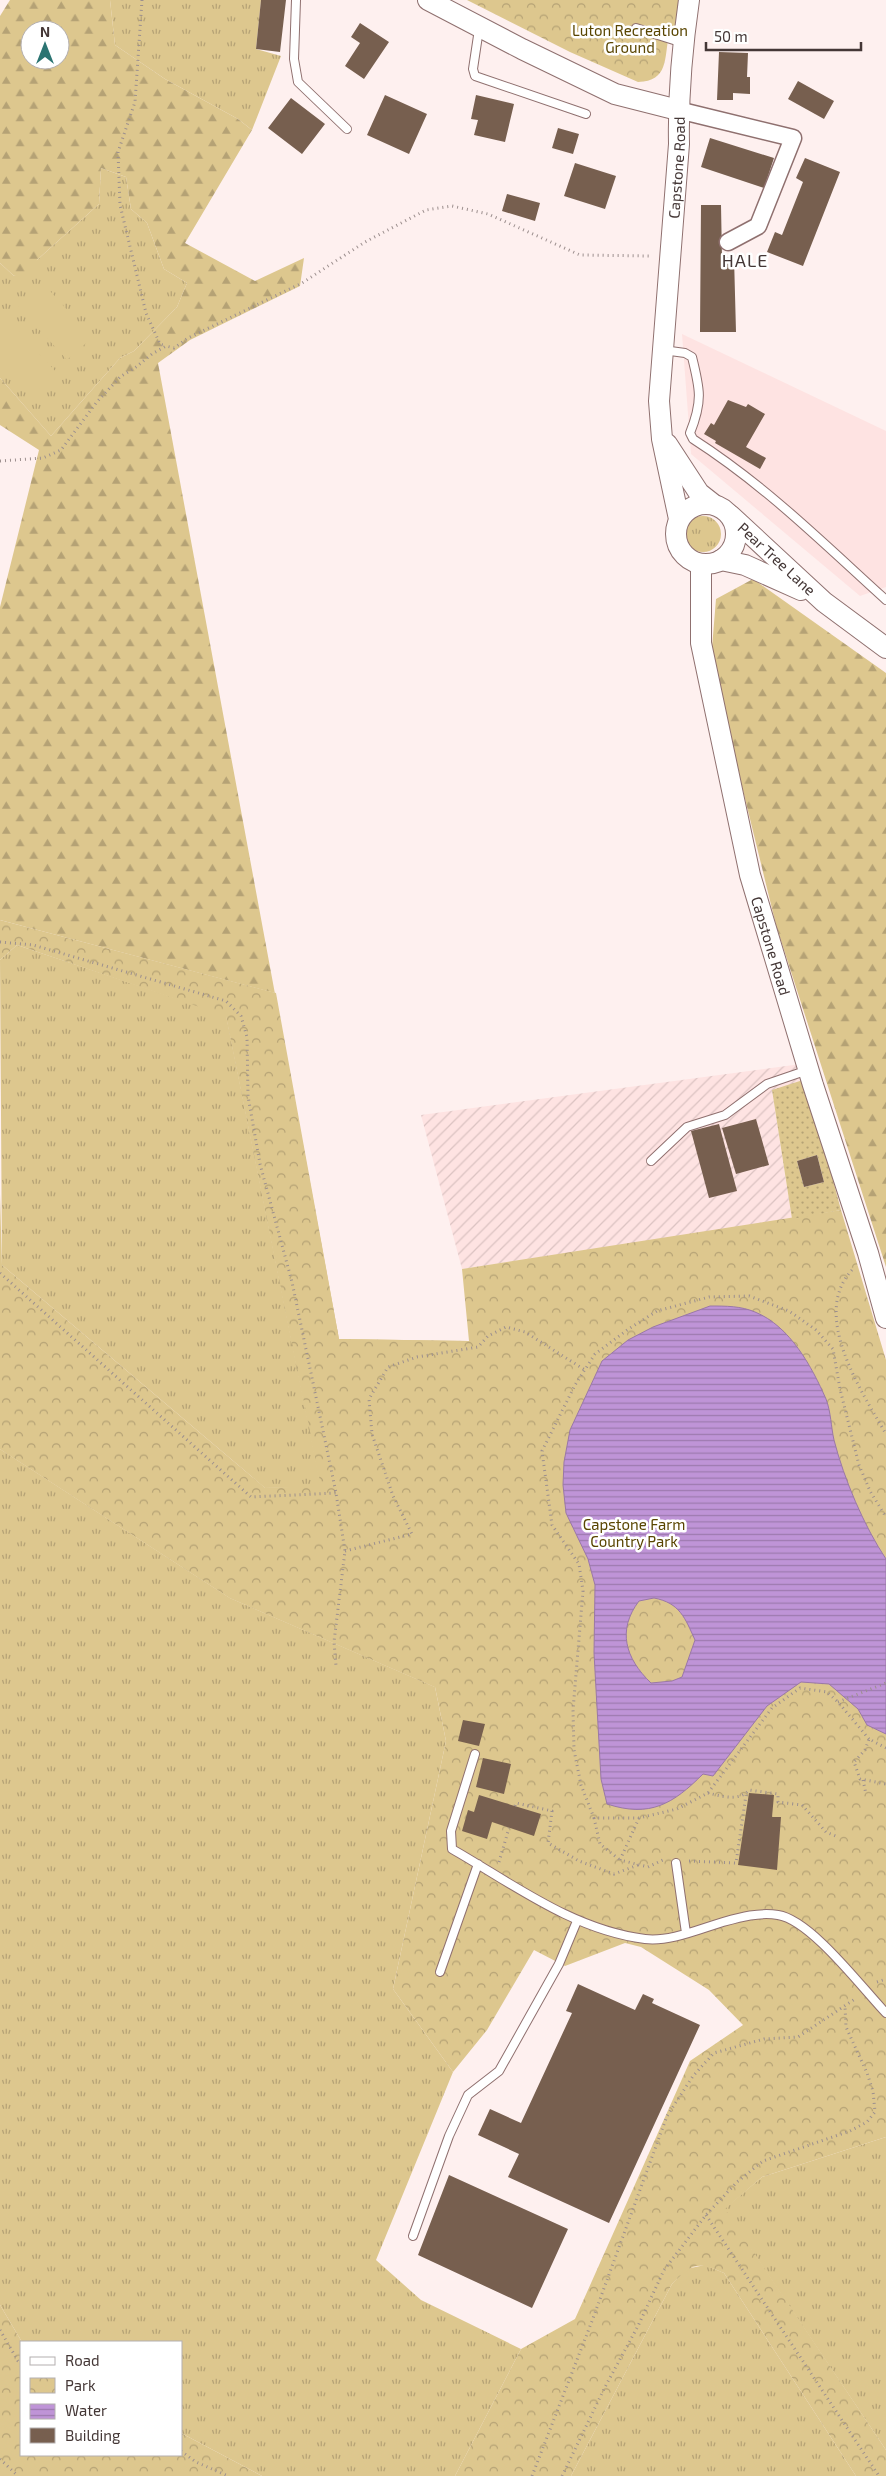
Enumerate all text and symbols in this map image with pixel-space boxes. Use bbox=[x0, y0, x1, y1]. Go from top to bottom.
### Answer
north arrow bbox=[20, 20, 70, 70]
scale bar bbox=[706, 20, 861, 52]
park label: Luton Recreation Ground bbox=[572, 21, 688, 56]
text: N bbox=[40, 23, 50, 40]
text: 50 m bbox=[714, 27, 748, 45]
street label: Capstone Road bbox=[664, 116, 688, 219]
district label: HALE bbox=[722, 249, 768, 271]
street label: Pear Tree Lane bbox=[734, 518, 819, 599]
street label: Capstone Road bbox=[748, 894, 795, 997]
park label: Capstone Farm Country Park bbox=[583, 1515, 685, 1550]
legend bbox=[20, 2341, 182, 2456]
text: Road bbox=[65, 2351, 100, 2369]
text: Park bbox=[65, 2376, 96, 2394]
text: Water bbox=[65, 2401, 107, 2419]
text: Building bbox=[65, 2426, 121, 2444]

